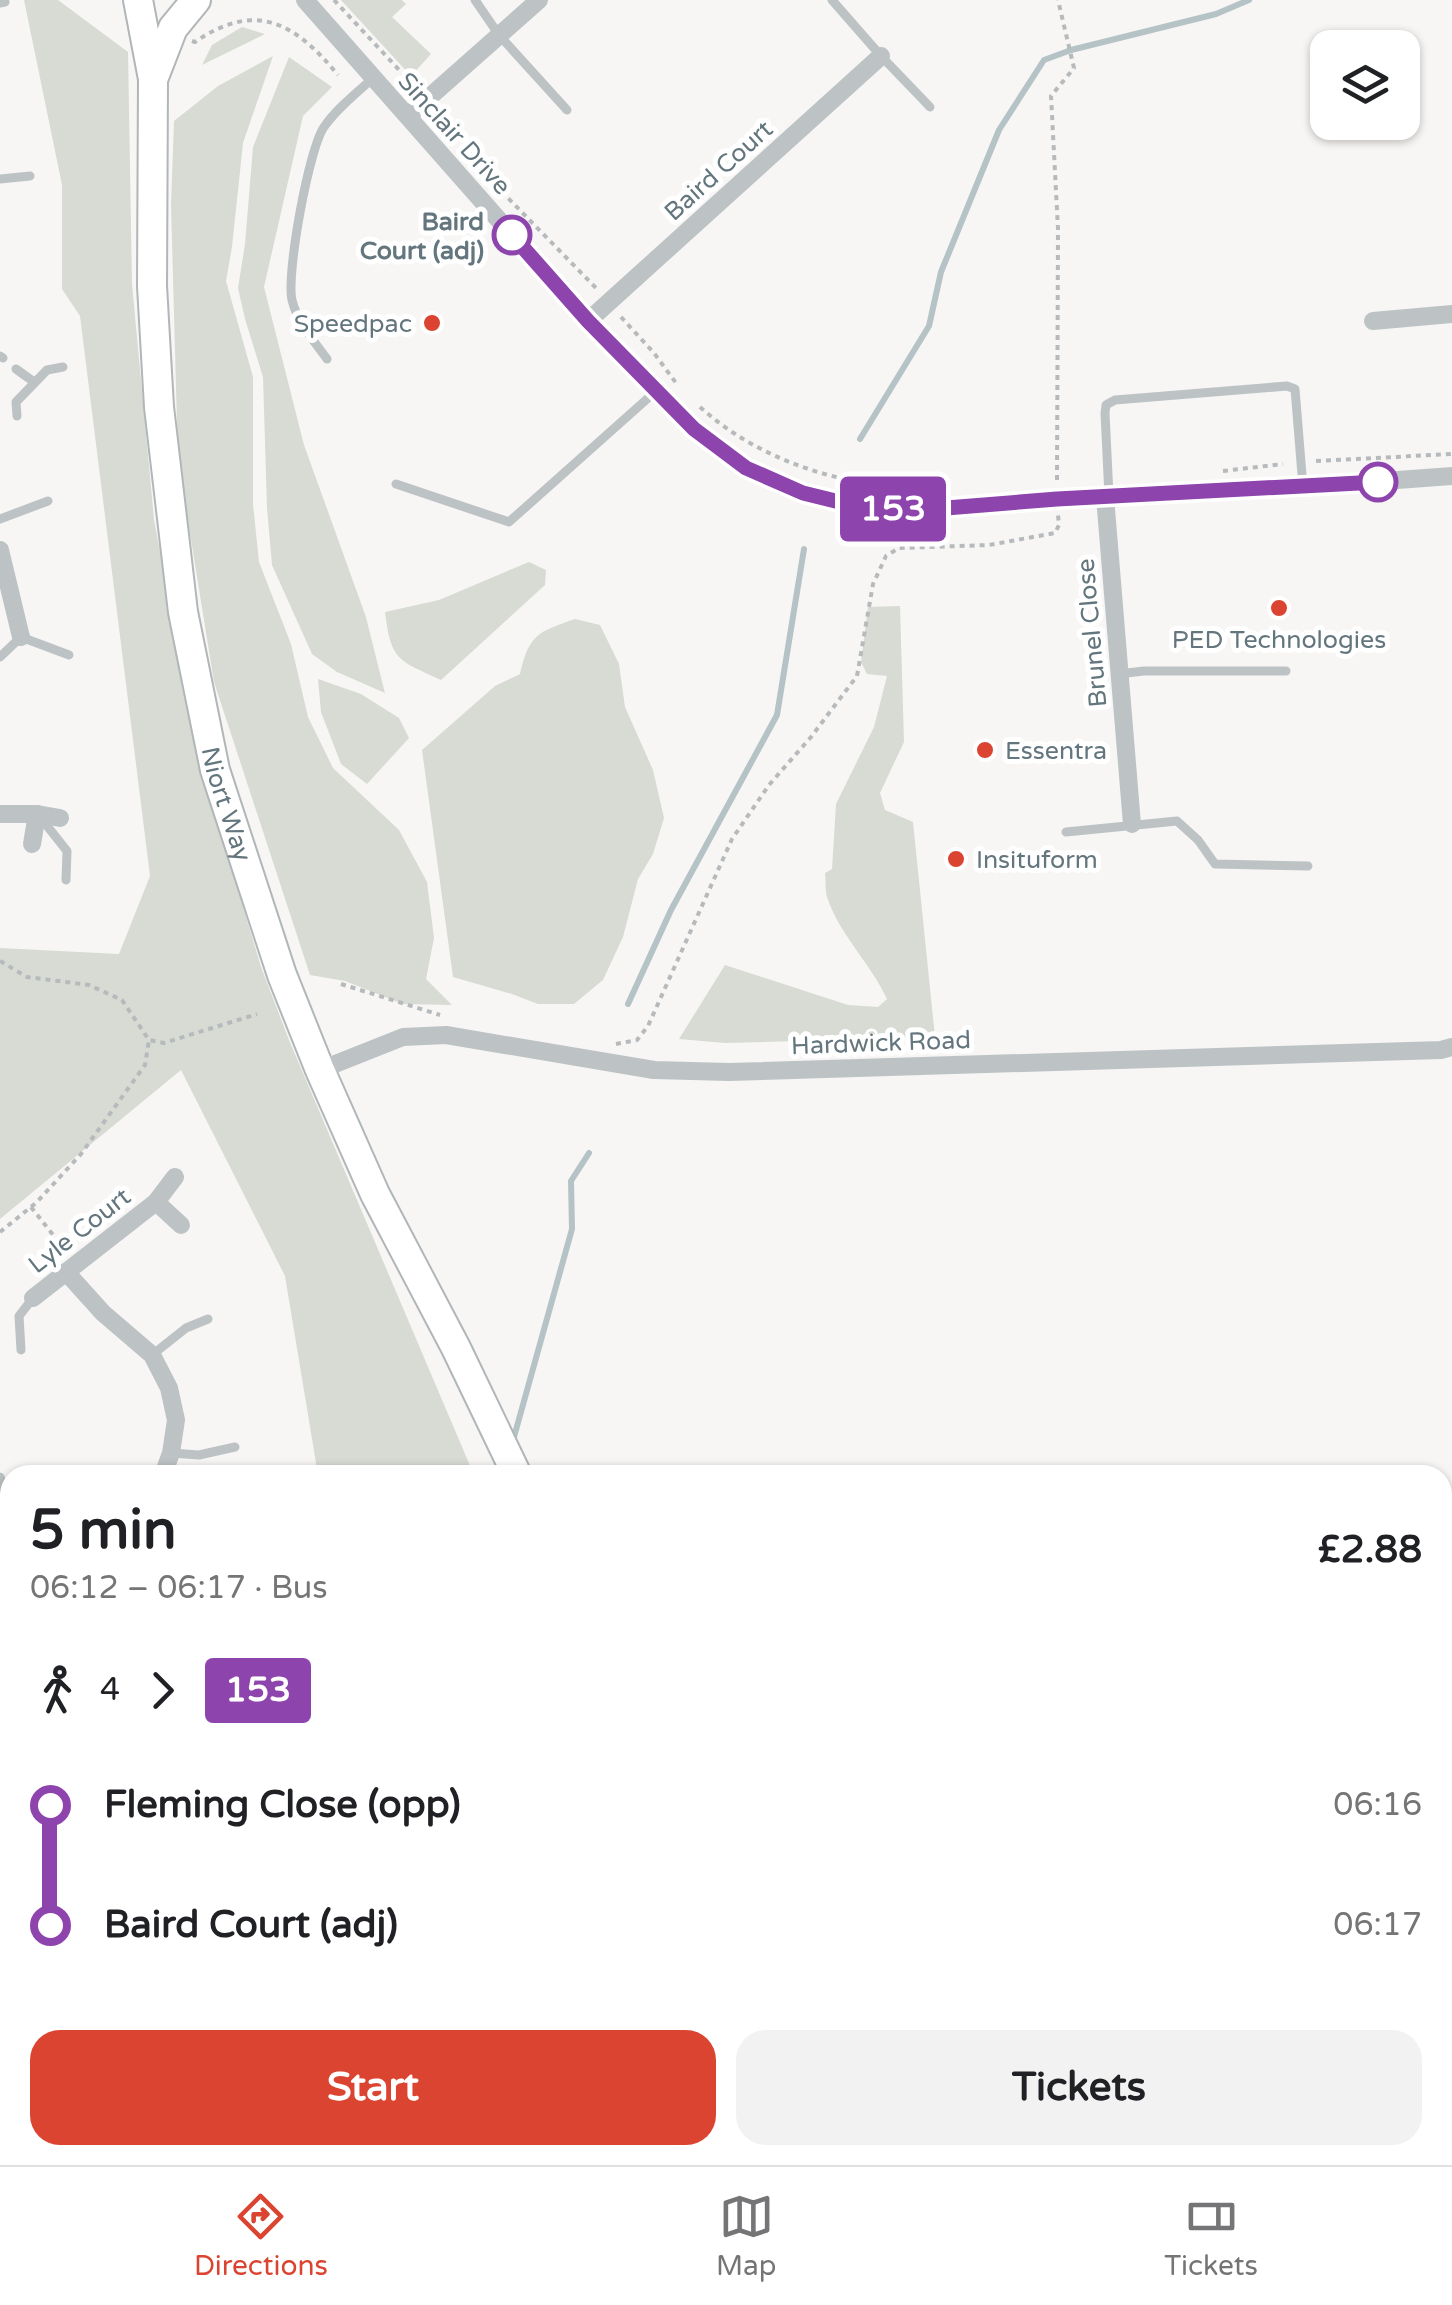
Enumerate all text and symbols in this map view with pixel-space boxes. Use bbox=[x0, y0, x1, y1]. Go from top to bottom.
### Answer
map controls bbox=[1310, 30, 1420, 140]
button: layers bbox=[1310, 30, 1420, 140]
street label: Sinclair Drive bbox=[392, 66, 517, 201]
street label: Baird Court bbox=[658, 114, 779, 227]
place label: Baird Court (adj) bbox=[360, 207, 484, 266]
marker: Baird Court (adj) bbox=[493, 216, 531, 254]
place label: Speedpac bbox=[294, 309, 412, 339]
marker: Speedpac bbox=[421, 312, 443, 334]
unlabelled marker bbox=[1359, 463, 1397, 501]
line badge: 153 bbox=[836, 476, 950, 542]
text: 153 bbox=[860, 488, 926, 530]
street label: Brunel Close bbox=[1071, 557, 1113, 708]
marker: PED Technologies bbox=[1268, 597, 1290, 619]
place label: PED Technologies bbox=[1172, 625, 1386, 655]
place label: Essentra bbox=[1005, 736, 1107, 766]
marker: Essentra bbox=[974, 739, 996, 761]
street label: Niort Way bbox=[195, 744, 258, 865]
place label: Insituform bbox=[976, 845, 1098, 875]
marker: Insituform bbox=[945, 848, 967, 870]
street label: Hardwick Road bbox=[790, 1025, 972, 1061]
street label: Lyle Court bbox=[23, 1181, 137, 1280]
text: 5 min bbox=[30, 1498, 177, 1564]
text: £2.88 bbox=[1318, 1527, 1422, 1573]
text: 06:12 – 06:17 · Bus bbox=[30, 1569, 328, 1607]
icon: walk bbox=[30, 1663, 85, 1718]
icon: forward bbox=[135, 1663, 190, 1718]
text: 153 bbox=[225, 1669, 291, 1711]
text: 4 bbox=[100, 1671, 120, 1709]
text: Fleming Close (opp) bbox=[104, 1782, 461, 1828]
text: 06:16 bbox=[1333, 1786, 1422, 1824]
text: Baird Court (adj) bbox=[104, 1902, 398, 1948]
text: 06:17 bbox=[1333, 1906, 1422, 1944]
button: Start bbox=[30, 2030, 716, 2145]
button: Tickets bbox=[736, 2030, 1422, 2145]
tab: Directions bbox=[194, 2189, 328, 2283]
tab: Map bbox=[716, 2189, 776, 2283]
tab: Tickets bbox=[1164, 2189, 1258, 2283]

